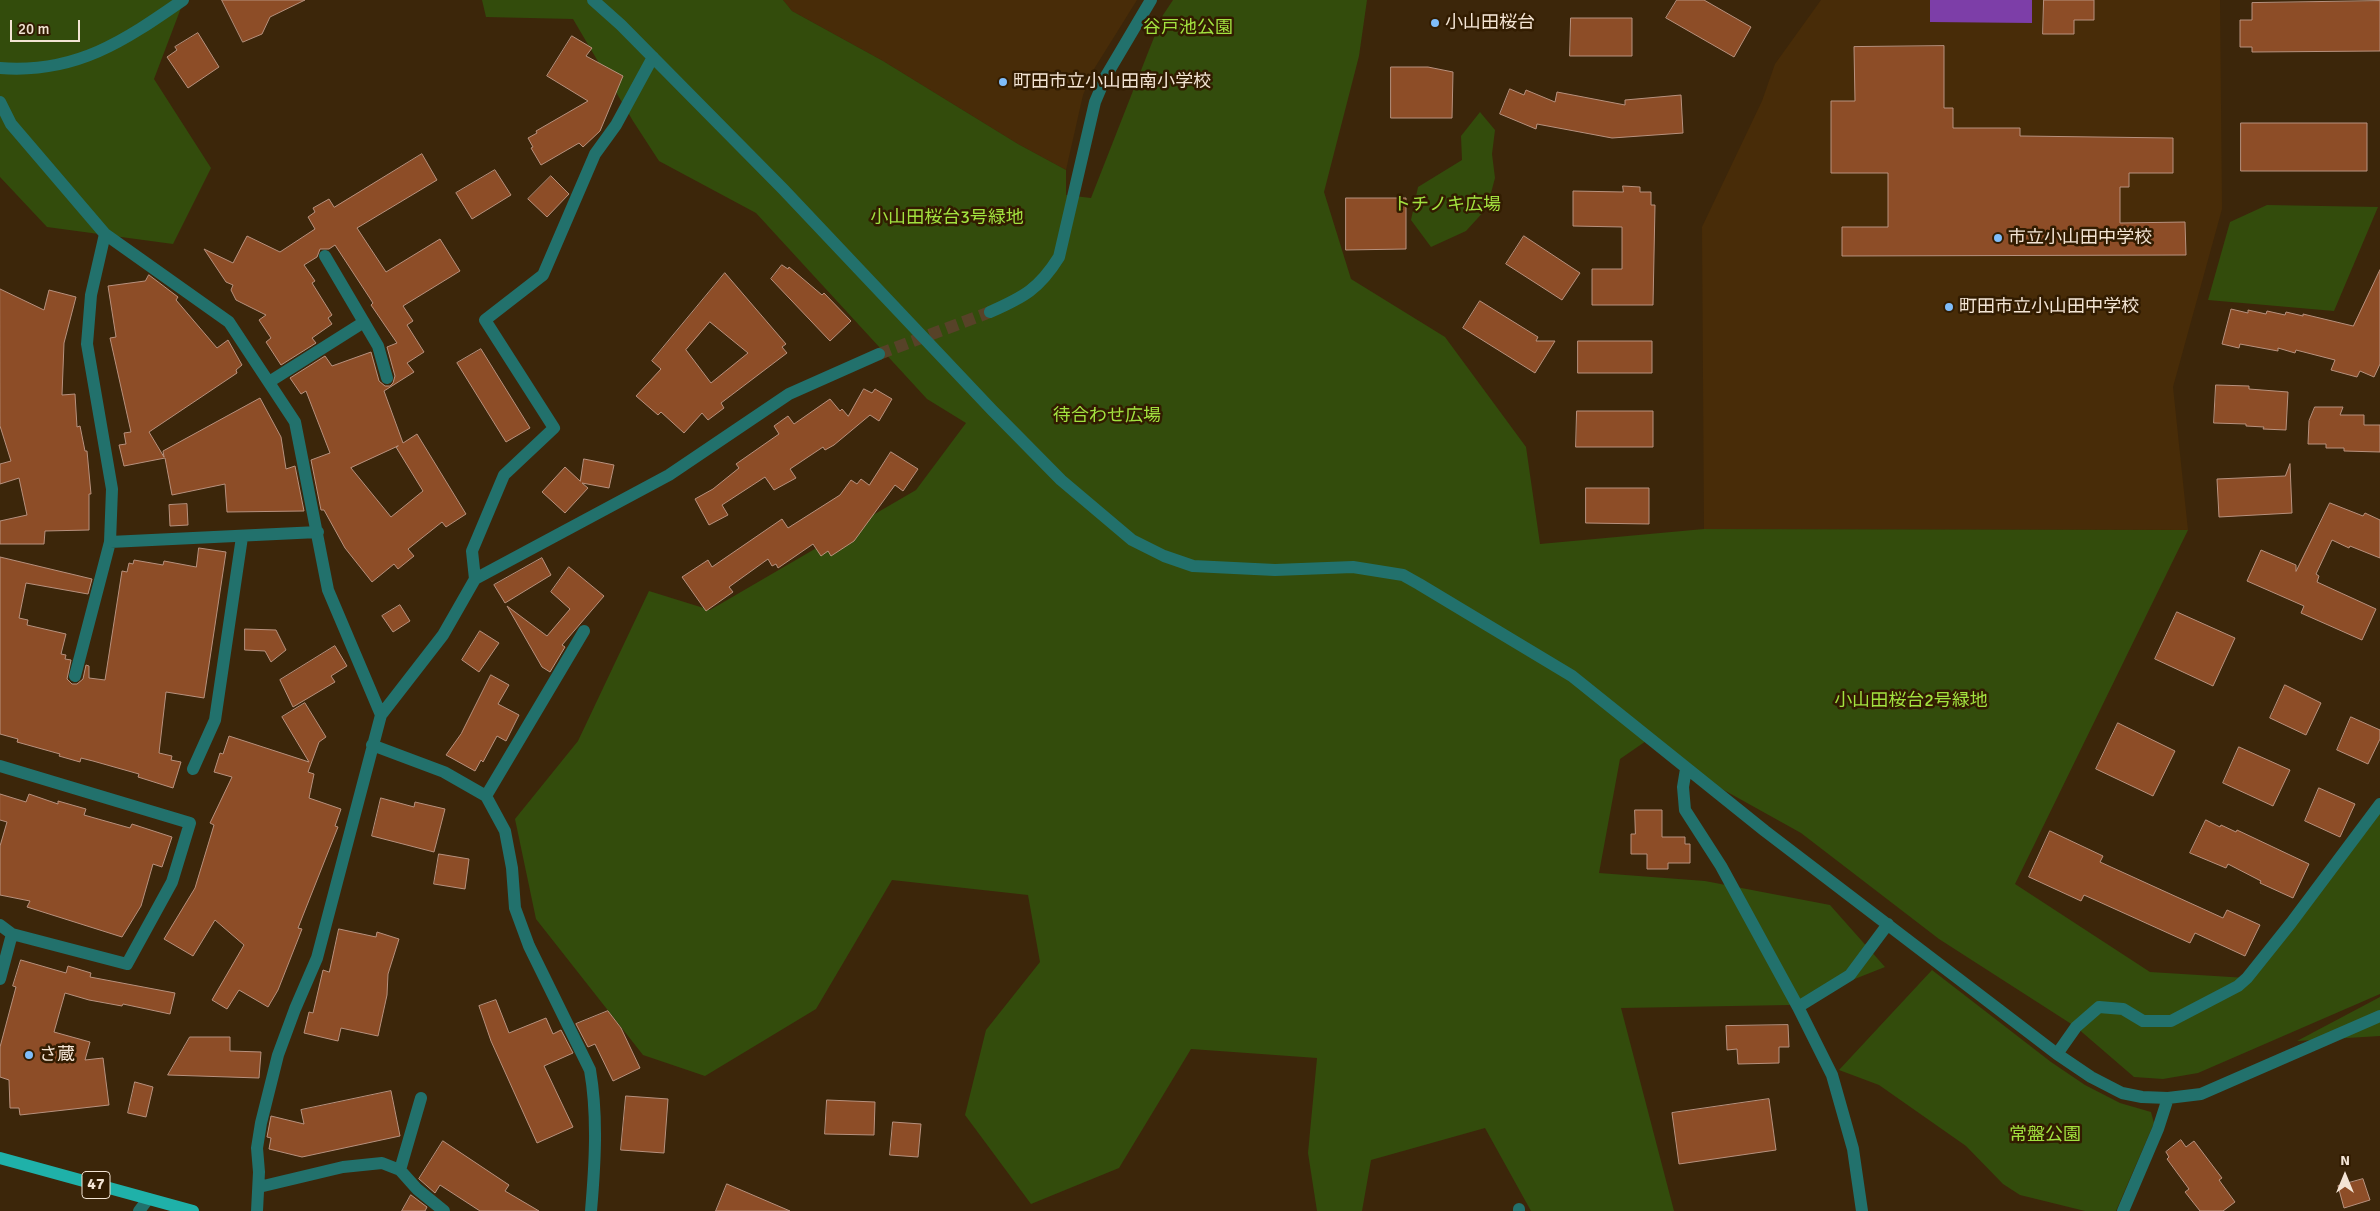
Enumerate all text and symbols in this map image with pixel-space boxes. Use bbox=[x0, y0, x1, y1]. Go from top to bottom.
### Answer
scale bar bbox=[12, 10, 82, 42]
place label: 小山田桜台 bbox=[1445, 12, 1535, 34]
park label: 谷戸池公園 bbox=[1143, 17, 1233, 39]
marker: 小山田桜台 bbox=[1429, 17, 1441, 29]
text: 20 m bbox=[18, 20, 49, 38]
place label: 町田市立小山田南小学校 bbox=[1013, 71, 1211, 93]
marker: 町田市立小山田南小学校 bbox=[997, 76, 1009, 88]
park label: トチノキ広場 bbox=[1393, 194, 1501, 216]
park label: 小山田桜台3号緑地 bbox=[870, 207, 1024, 229]
place label: 市立小山田中学校 bbox=[2008, 227, 2152, 249]
marker: 市立小山田中学校 bbox=[1992, 232, 2004, 244]
place label: 町田市立小山田中学校 bbox=[1959, 296, 2139, 318]
marker: 町田市立小山田中学校 bbox=[1943, 301, 1955, 313]
park label: 待合わせ広場 bbox=[1053, 405, 1161, 427]
park label: 小山田桜台2号緑地 bbox=[1834, 690, 1988, 712]
place label: さ蔵 bbox=[39, 1044, 75, 1066]
marker: さ蔵 bbox=[23, 1049, 35, 1061]
park label: 常盤公園 bbox=[2009, 1124, 2081, 1146]
north arrow bbox=[2320, 1151, 2370, 1201]
text: N bbox=[2340, 1152, 2350, 1169]
road number: 47 bbox=[82, 1172, 110, 1198]

